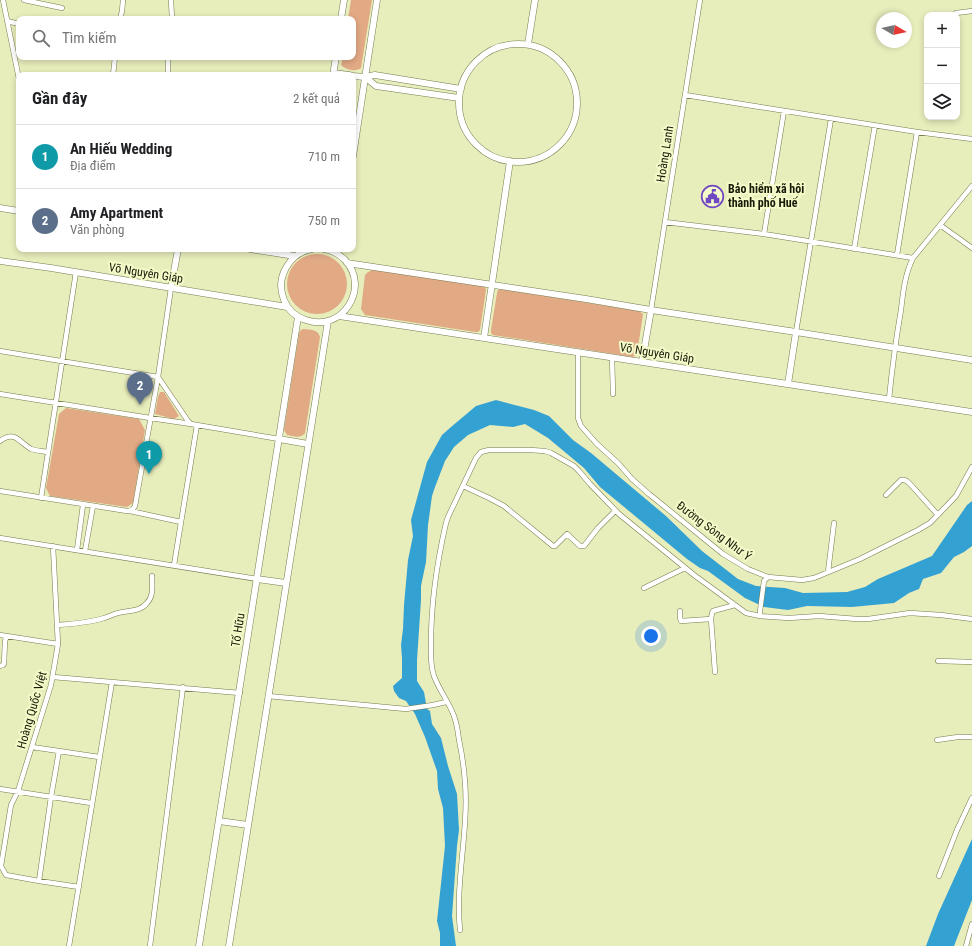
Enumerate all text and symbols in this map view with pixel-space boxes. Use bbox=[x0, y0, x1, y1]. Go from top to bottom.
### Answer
north arrow bbox=[876, 12, 912, 48]
map controls bbox=[924, 12, 960, 120]
button: + bbox=[924, 12, 960, 48]
search box bbox=[16, 16, 356, 60]
icon: search bbox=[30, 27, 52, 49]
text: Tìm kiếm bbox=[62, 29, 117, 47]
button: − bbox=[924, 48, 960, 84]
button: layers bbox=[924, 84, 960, 120]
text: Gần đây bbox=[32, 88, 87, 108]
text: 2 kết quả bbox=[293, 91, 340, 106]
street label: Hoàng Lanh bbox=[654, 125, 676, 183]
text: An Hiếu Wedding bbox=[70, 140, 172, 158]
text: 1 bbox=[42, 149, 48, 164]
text: 710 m bbox=[308, 149, 340, 164]
text: Địa điểm bbox=[70, 158, 116, 173]
place label: Bảo hiểm xã hội thành phố Huế bbox=[728, 182, 804, 210]
public building icon: Bảo hiểm xã hội thành phố Huế bbox=[700, 183, 726, 209]
text: Amy Apartment bbox=[70, 204, 163, 222]
text: 2 bbox=[42, 213, 48, 228]
text: 750 m bbox=[308, 213, 340, 228]
text: Văn phòng bbox=[70, 222, 124, 237]
street label: Võ Nguyên Giáp bbox=[108, 260, 184, 286]
street label: Võ Nguyên Giáp bbox=[619, 340, 695, 366]
pin: 2 bbox=[127, 372, 153, 405]
pin: 1 bbox=[136, 441, 162, 474]
street label: Đường Sông Như Ý bbox=[674, 498, 755, 564]
street label: Tố Hữu bbox=[228, 612, 248, 648]
your location bbox=[641, 626, 661, 646]
street label: Hoàng Quốc Việt bbox=[14, 669, 50, 750]

